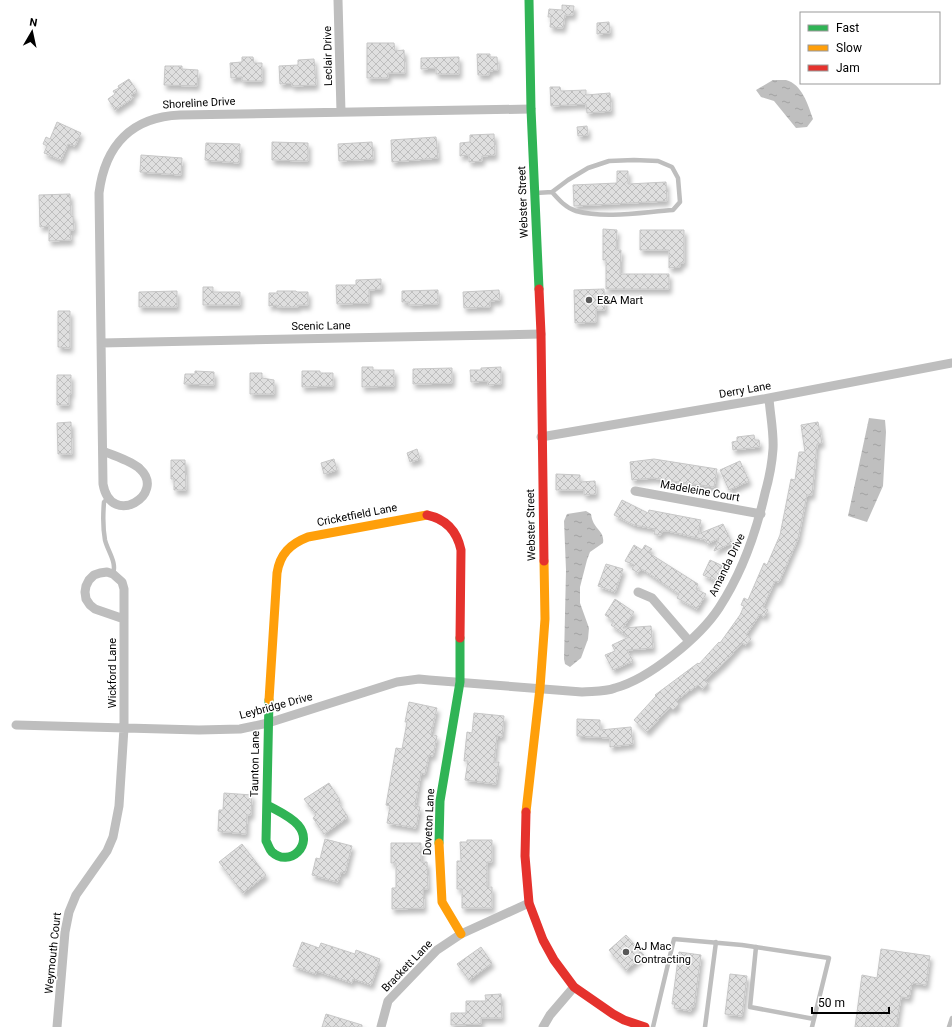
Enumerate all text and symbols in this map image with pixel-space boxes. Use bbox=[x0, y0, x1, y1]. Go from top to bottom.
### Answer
north arrow bbox=[12, 12, 52, 52]
legend bbox=[800, 12, 940, 84]
text: N bbox=[29, 16, 39, 30]
text: Fast bbox=[836, 21, 859, 35]
street label: Leclair Drive bbox=[321, 26, 335, 86]
text: Slow bbox=[836, 41, 862, 55]
text: Jam bbox=[836, 61, 860, 75]
street label: Shoreline Drive bbox=[162, 95, 236, 111]
street label: Webster Street bbox=[515, 165, 531, 238]
place label: E&A Mart bbox=[597, 294, 644, 307]
marker: E&A Mart bbox=[584, 295, 594, 305]
street label: Scenic Lane bbox=[291, 319, 351, 333]
street label: Derry Lane bbox=[718, 379, 772, 401]
street label: Madeleine Court bbox=[659, 478, 741, 504]
street label: Webster Street bbox=[524, 488, 538, 561]
street label: Cricketfield Lane bbox=[316, 501, 398, 529]
street label: Amanda Drive bbox=[706, 531, 748, 599]
street label: Wickford Lane bbox=[106, 638, 119, 708]
street label: Leybridge Drive bbox=[238, 690, 314, 722]
street label: Taunton Lane bbox=[248, 730, 262, 797]
street label: Doveton Lane bbox=[421, 788, 437, 856]
street label: Weymouth Court bbox=[42, 911, 64, 994]
street label: Brackett Lane bbox=[379, 937, 435, 995]
place label: AJ Mac Contracting bbox=[634, 940, 691, 966]
marker: AJ Mac Contracting bbox=[621, 947, 631, 957]
scale bar bbox=[812, 989, 889, 1015]
text: 50 m bbox=[818, 996, 845, 1010]

